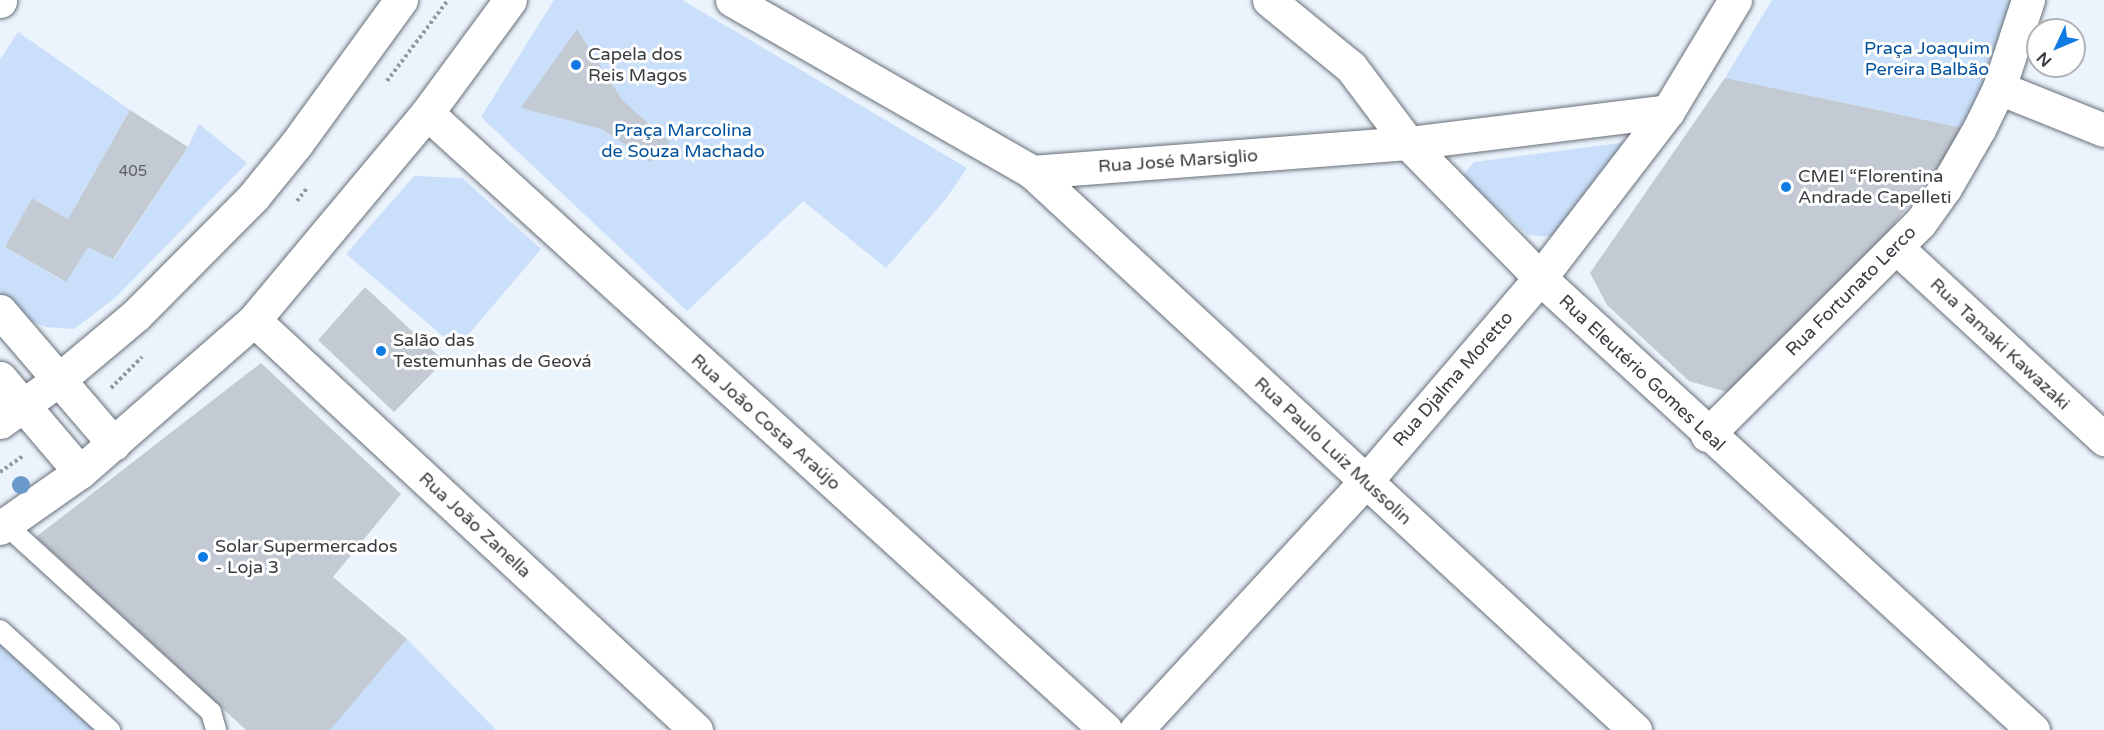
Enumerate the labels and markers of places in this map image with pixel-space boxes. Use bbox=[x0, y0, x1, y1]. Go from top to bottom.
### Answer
place label: Capela dos Reis Magos bbox=[588, 44, 687, 86]
marker: Capela dos Reis Magos bbox=[569, 58, 583, 72]
place label: CMEI “Florentina Andrade Capelleti bbox=[1798, 166, 1952, 208]
marker: CMEI “Florentina Andrade Capelleti bbox=[1779, 180, 1793, 194]
place label: Salão das Testemunhas de Geová bbox=[393, 330, 592, 372]
marker: Salão das Testemunhas de Geová bbox=[374, 344, 388, 358]
place label: Solar Supermercados - Loja 3 bbox=[215, 536, 398, 578]
marker: Solar Supermercados - Loja 3 bbox=[196, 550, 210, 564]

